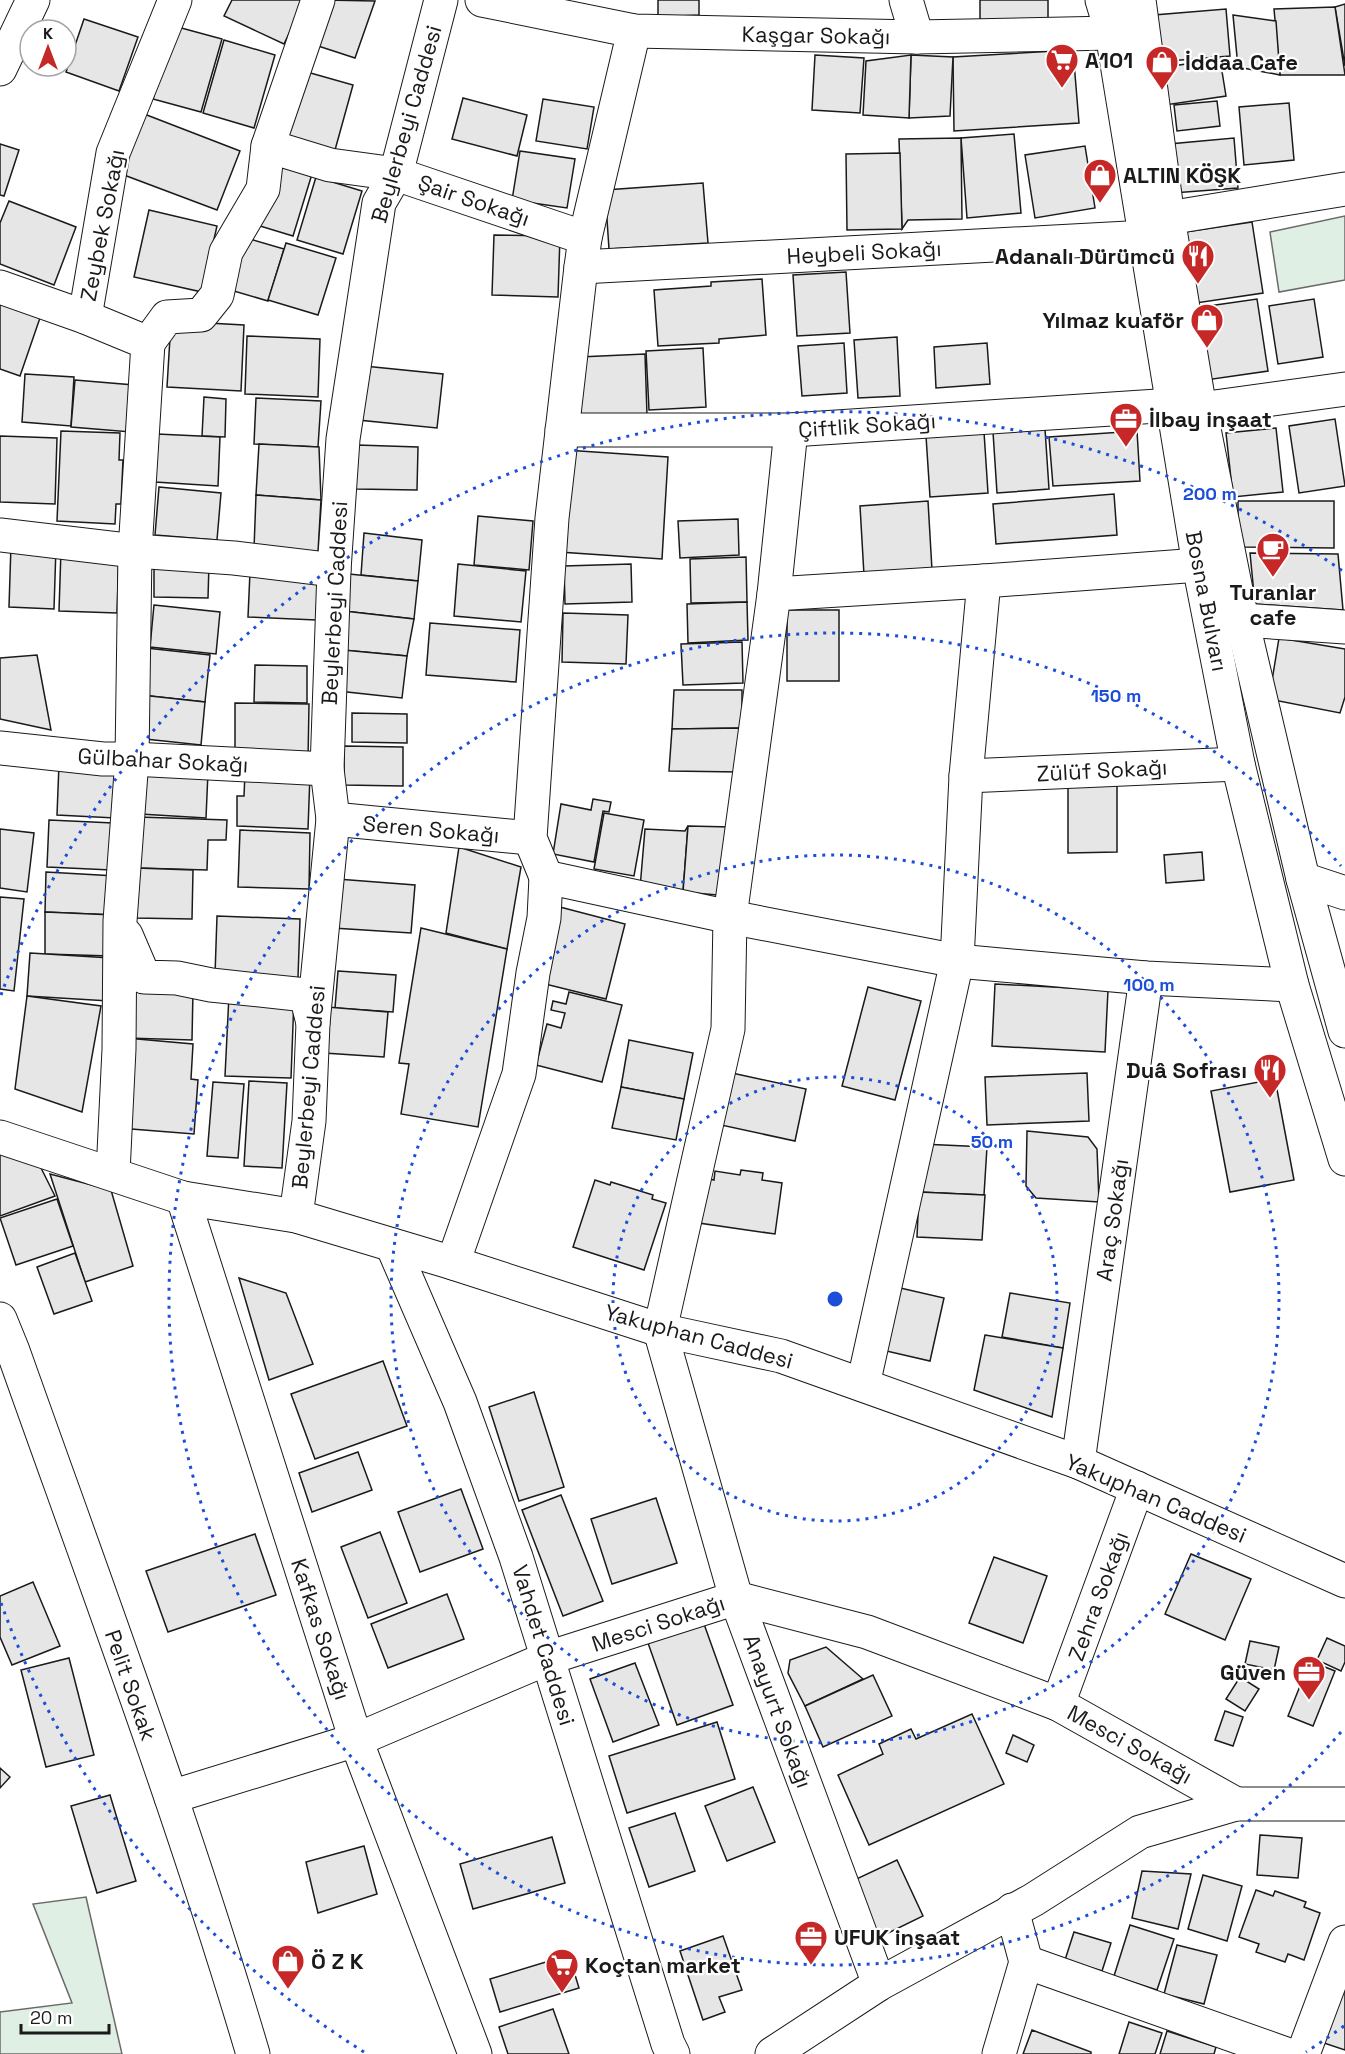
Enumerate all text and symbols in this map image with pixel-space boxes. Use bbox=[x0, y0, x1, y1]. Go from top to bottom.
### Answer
north arrow bbox=[18, 18, 78, 78]
street label: Kaşgar Sokağı bbox=[741, 20, 891, 50]
street label: Beylerbeyi Caddesi bbox=[364, 22, 448, 226]
text: K bbox=[43, 23, 53, 44]
supermarket icon: A101 bbox=[1044, 42, 1080, 89]
shop icon: İddaa Cafe bbox=[1144, 44, 1180, 91]
place label: A101 bbox=[1085, 46, 1133, 74]
place label: İddaa Cafe bbox=[1185, 48, 1298, 76]
street label: Zeybek Sokağı bbox=[74, 147, 130, 303]
shop icon: ALTIN KÖŞK bbox=[1082, 157, 1118, 204]
place label: ALTIN KÖŞK bbox=[1123, 161, 1241, 189]
street label: Şair Sokağı bbox=[415, 168, 533, 232]
street label: Heybeli Sokağı bbox=[786, 234, 942, 270]
restaurant icon: Adanalı Dürümcü bbox=[1180, 238, 1216, 285]
place label: Adanalı Dürümcü bbox=[995, 242, 1175, 270]
shop icon: Yılmaz kuaför bbox=[1189, 302, 1225, 349]
place label: Yılmaz kuaför bbox=[1042, 306, 1184, 334]
office icon: İlbay inşaat bbox=[1108, 401, 1144, 448]
place label: İlbay inşaat bbox=[1149, 405, 1272, 433]
street label: Çiftlik Sokağı bbox=[797, 406, 937, 444]
text: 200 m bbox=[1183, 482, 1237, 505]
street label: Beylerbeyi Caddesi bbox=[315, 500, 353, 706]
street label: Bosna Bulvarı bbox=[1180, 528, 1234, 674]
cafe icon: Turanlar cafe bbox=[1255, 531, 1291, 578]
place label: Turanlar cafe bbox=[1230, 578, 1317, 631]
text: 150 m bbox=[1091, 684, 1141, 707]
street label: Gülbahar Sokağı bbox=[77, 742, 249, 778]
street label: Zülüf Sokağı bbox=[1036, 753, 1168, 787]
street label: Seren Sokağı bbox=[361, 809, 501, 849]
text: 100 m bbox=[1123, 973, 1175, 996]
street label: Beylerbeyi Caddesi bbox=[285, 984, 331, 1190]
restaurant icon: Duâ Sofrası bbox=[1252, 1052, 1288, 1099]
place label: Duâ Sofrası bbox=[1126, 1056, 1247, 1084]
text: 50 m bbox=[971, 1130, 1013, 1153]
street label: Araç Sokağı bbox=[1090, 1157, 1134, 1283]
centre of rings bbox=[825, 1289, 845, 1309]
street label: Yakuphan Caddesi bbox=[602, 1297, 796, 1375]
street label: Yakuphan Caddesi bbox=[1061, 1447, 1251, 1549]
street label: Zehra Sokağı bbox=[1062, 1527, 1134, 1665]
street label: Kafkas Sokağı bbox=[285, 1555, 357, 1703]
street label: Vahdet Caddesi bbox=[506, 1561, 582, 1729]
street label: Mesci Sokağı bbox=[588, 1588, 728, 1658]
street label: Pelit Sokak bbox=[99, 1626, 163, 1744]
street label: Anayurt Sokağı bbox=[737, 1630, 819, 1792]
office icon: Güven bbox=[1291, 1654, 1327, 1701]
place label: Güven bbox=[1220, 1658, 1286, 1686]
street label: Mesci Sokağı bbox=[1063, 1698, 1197, 1790]
office icon: UFUK inşaat bbox=[793, 1919, 829, 1966]
place label: UFUK inşaat bbox=[834, 1923, 960, 1951]
shop icon: Ö Z K bbox=[270, 1943, 306, 1990]
place label: Ö Z K bbox=[311, 1947, 364, 1975]
supermarket icon: Koçtan market bbox=[544, 1947, 580, 1994]
place label: Koçtan market bbox=[585, 1951, 741, 1979]
scale bar bbox=[21, 1997, 110, 2035]
text: 20 m bbox=[30, 2006, 73, 2029]

